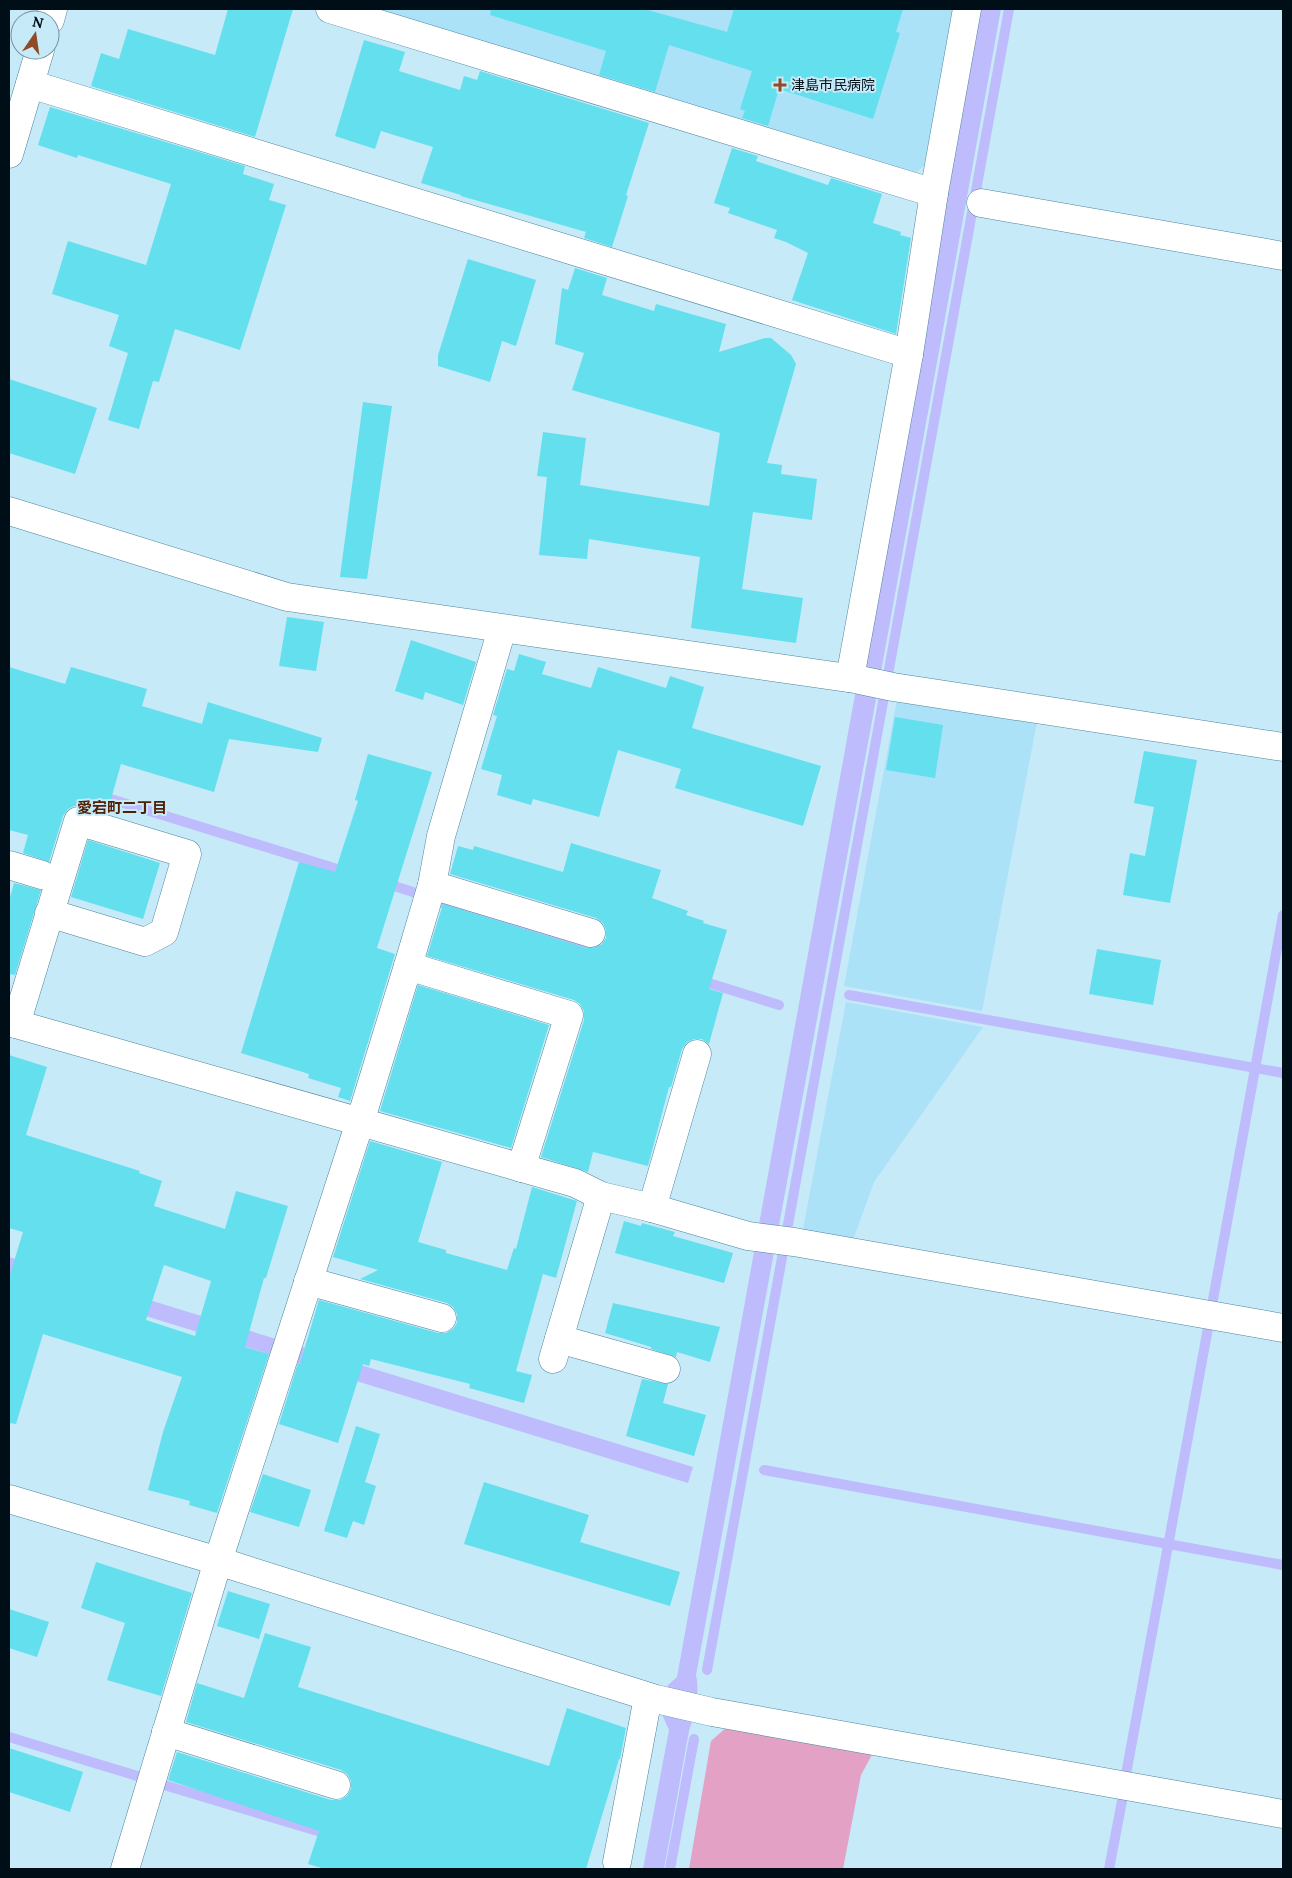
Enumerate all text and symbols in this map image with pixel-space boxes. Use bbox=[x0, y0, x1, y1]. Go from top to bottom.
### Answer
north arrow bbox=[10, 10, 60, 60]
text: N bbox=[31, 12, 45, 32]
place label: 津島市民病院 bbox=[791, 76, 875, 94]
marker: 津島市民病院 bbox=[773, 78, 787, 92]
district label: 愛宕町二丁目 bbox=[77, 798, 167, 817]

